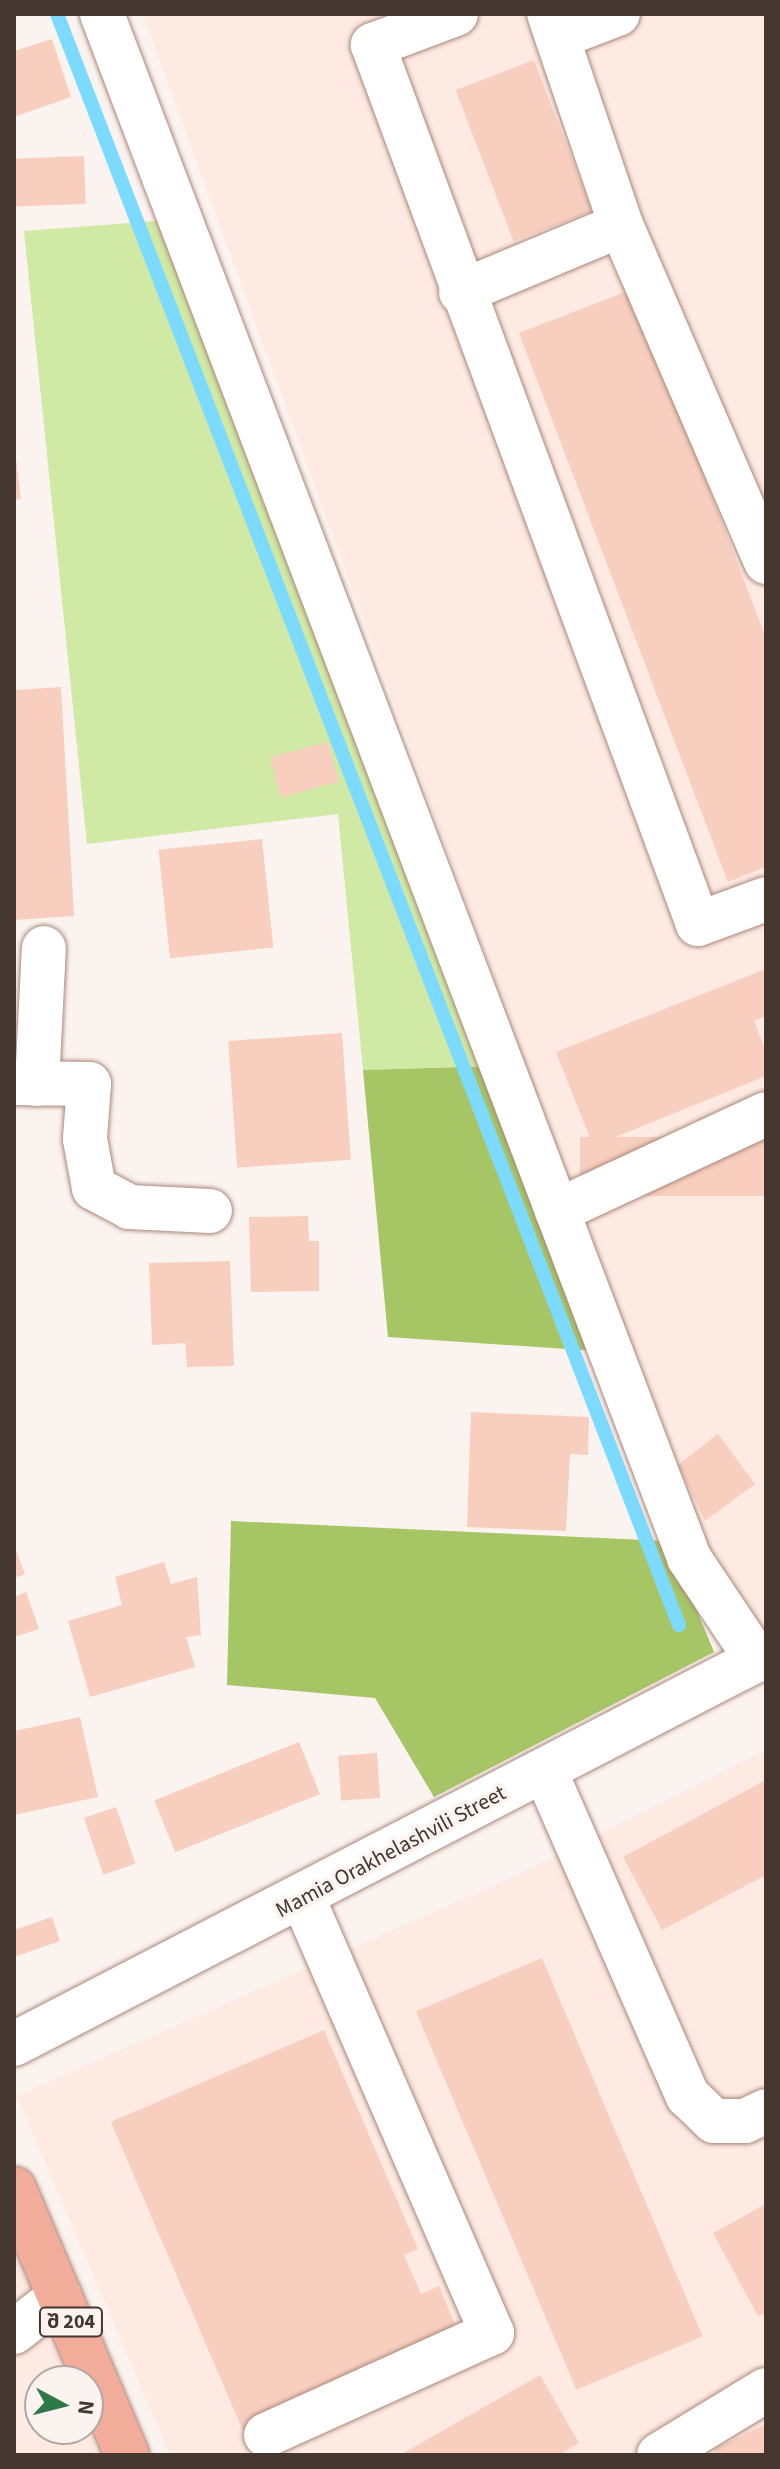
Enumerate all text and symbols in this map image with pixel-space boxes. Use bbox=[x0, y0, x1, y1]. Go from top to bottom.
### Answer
street label: Mamia Orakhelashvili Street bbox=[271, 1780, 511, 1924]
road number: შ 204 bbox=[37, 2306, 105, 2338]
north arrow bbox=[24, 2365, 104, 2445]
text: N bbox=[69, 2398, 103, 2417]

